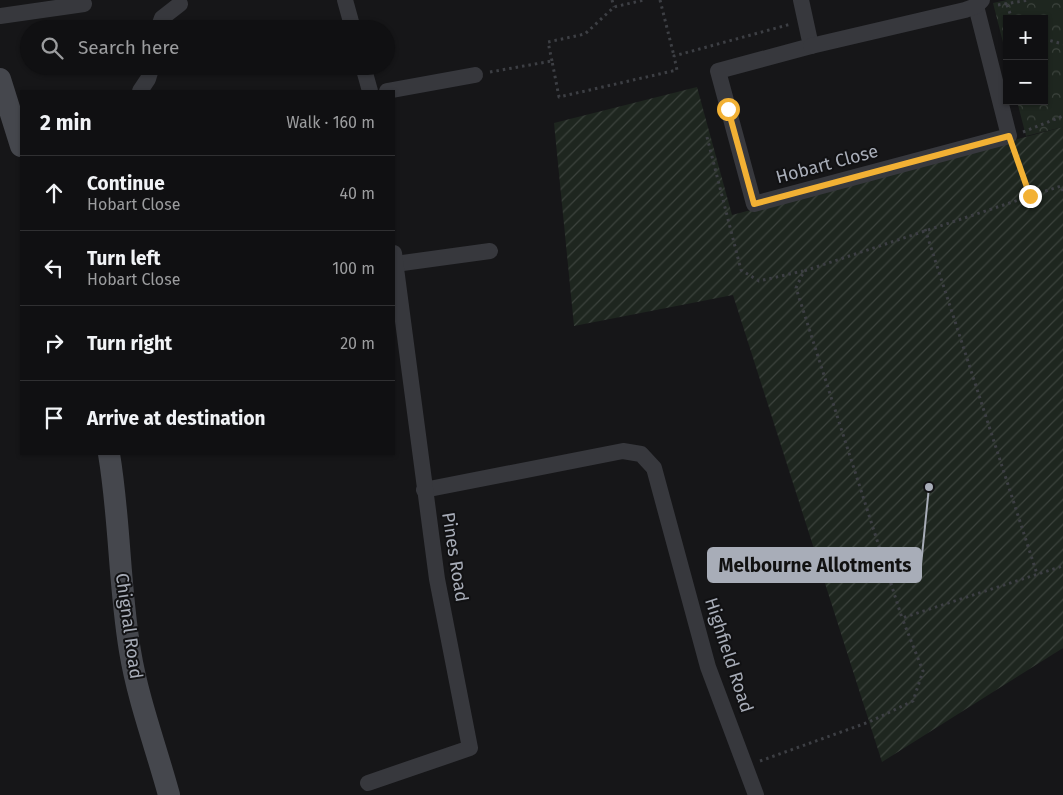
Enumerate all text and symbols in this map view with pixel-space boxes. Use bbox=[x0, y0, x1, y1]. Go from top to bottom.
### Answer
map controls bbox=[1003, 15, 1048, 105]
button: + bbox=[1003, 15, 1048, 60]
search box bbox=[20, 20, 395, 75]
icon: search bbox=[38, 34, 66, 62]
text: Search here bbox=[78, 36, 179, 59]
button: − bbox=[1003, 60, 1048, 105]
route start bbox=[717, 98, 740, 121]
text: 2 min bbox=[40, 110, 92, 136]
text: Walk · 160 m bbox=[286, 113, 375, 132]
street label: Hobart Close bbox=[773, 140, 881, 188]
text: Continue bbox=[87, 172, 165, 195]
icon: ahead bbox=[40, 179, 68, 207]
text: 40 m bbox=[340, 184, 375, 203]
route end bbox=[1019, 185, 1042, 208]
text: Hobart Close bbox=[87, 195, 180, 214]
text: Turn left bbox=[87, 247, 161, 270]
icon: left bbox=[40, 254, 68, 282]
text: 100 m bbox=[332, 259, 375, 278]
text: Hobart Close bbox=[87, 270, 180, 289]
icon: right bbox=[40, 329, 68, 357]
text: Turn right bbox=[87, 332, 172, 355]
text: 20 m bbox=[340, 334, 375, 353]
icon: arrive bbox=[40, 404, 68, 432]
text: Arrive at destination bbox=[87, 407, 266, 430]
street label: Pines Road bbox=[437, 511, 473, 603]
callout: Melbourne Allotments bbox=[708, 548, 921, 582]
text: Melbourne Allotments bbox=[719, 554, 911, 577]
street label: Chignal Road bbox=[111, 572, 147, 680]
street label: Highfield Road bbox=[700, 595, 758, 715]

